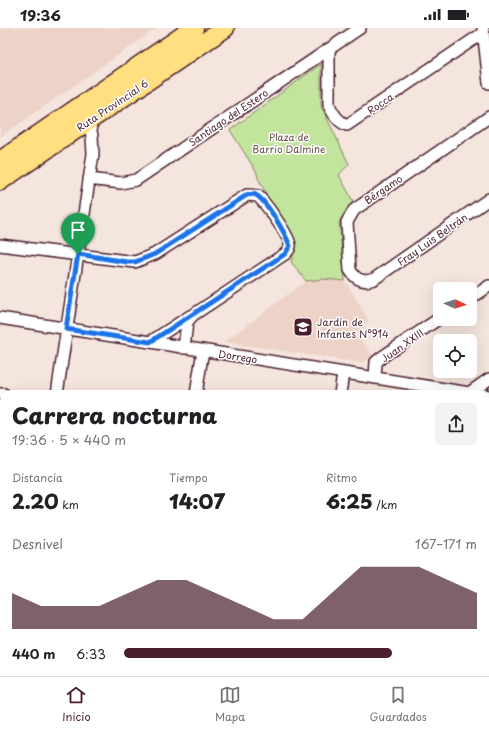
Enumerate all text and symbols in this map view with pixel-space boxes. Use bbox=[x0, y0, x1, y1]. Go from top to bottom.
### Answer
text: 19:36 bbox=[20, 3, 61, 26]
street label: Ruta Provincial 6 bbox=[73, 75, 151, 135]
street label: Santiago del Estero bbox=[185, 85, 271, 149]
street label: Rocca bbox=[364, 88, 397, 117]
park label: Plaza de Barrio Dalmine bbox=[252, 129, 326, 156]
street label: Bérgamo bbox=[361, 170, 405, 207]
street label: Fray Luis Beltrán bbox=[394, 209, 470, 269]
pin bbox=[61, 213, 95, 254]
icon: arrive bbox=[67, 219, 89, 241]
north arrow bbox=[433, 282, 477, 326]
map controls bbox=[433, 282, 477, 378]
place label: Jardin de Infantes N°914 bbox=[317, 314, 389, 341]
school or university icon: Jardin de Infantes N°914 bbox=[292, 316, 314, 338]
street label: Juan XXIII bbox=[378, 325, 426, 365]
button: locate bbox=[433, 334, 477, 378]
street label: Dorrego bbox=[218, 346, 259, 367]
text: Carrera nocturna bbox=[12, 398, 217, 431]
button: share bbox=[435, 403, 477, 445]
text: 19:36 · 5 × 440 m bbox=[12, 430, 126, 449]
text: Distancia bbox=[12, 469, 63, 486]
text: Tiempo bbox=[169, 469, 208, 486]
text: Ritmo bbox=[326, 469, 357, 486]
text: 2.20 bbox=[12, 486, 59, 516]
text: 14:07 bbox=[169, 486, 225, 516]
text: 6:25 bbox=[326, 486, 373, 516]
text: km bbox=[59, 496, 79, 513]
text: /km bbox=[373, 496, 397, 513]
text: Desnivel bbox=[12, 534, 63, 553]
text: 167–171 m bbox=[415, 534, 477, 553]
text: 440 m bbox=[12, 644, 55, 663]
text: 6:33 bbox=[76, 644, 106, 663]
tab: Inicio bbox=[62, 684, 91, 725]
tab: Mapa bbox=[215, 684, 245, 725]
tab: Guardados bbox=[370, 684, 427, 725]

